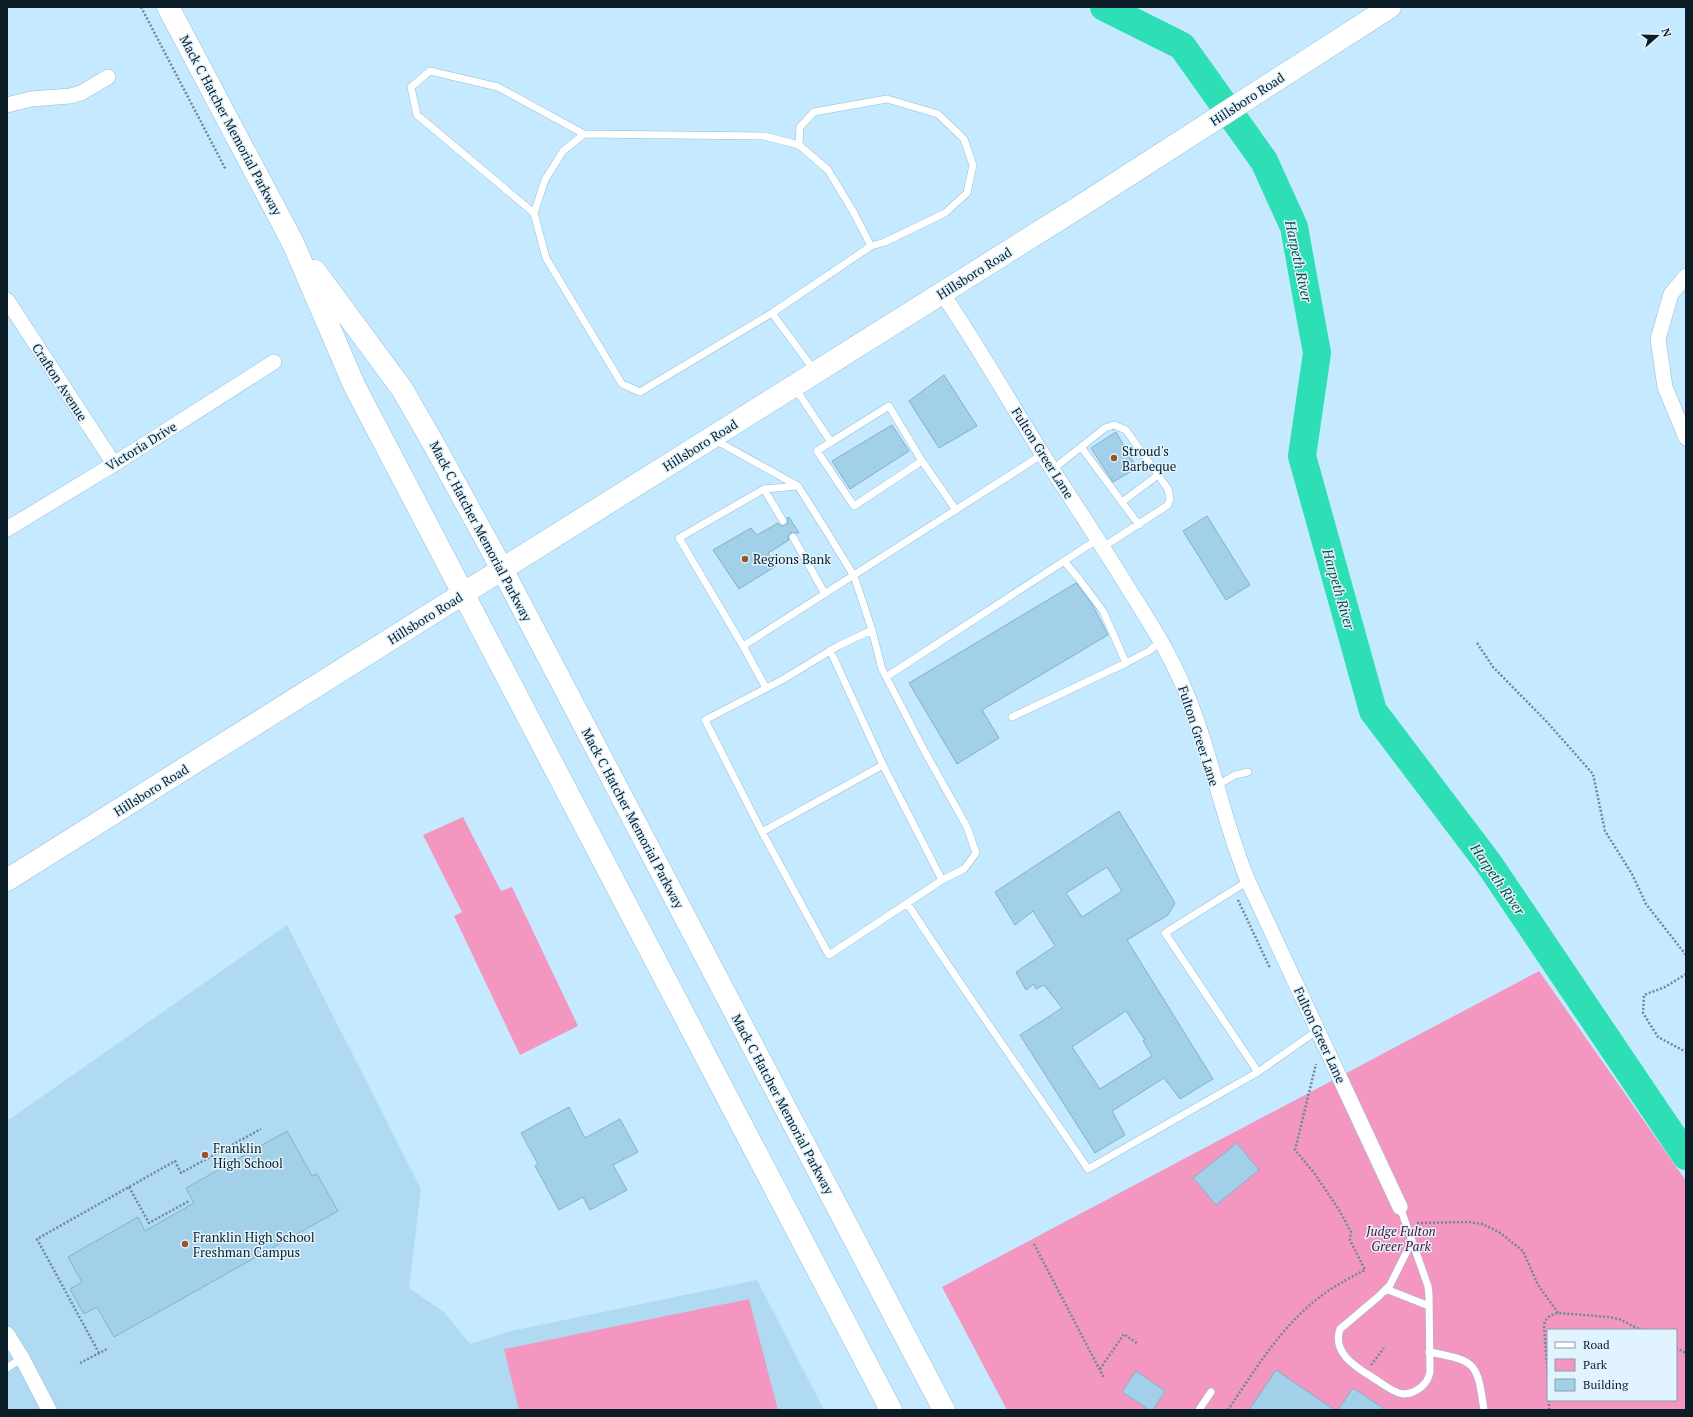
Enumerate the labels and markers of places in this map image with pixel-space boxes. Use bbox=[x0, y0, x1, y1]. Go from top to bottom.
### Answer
place label: Stroud's Barbeque bbox=[1122, 442, 1176, 475]
marker: Stroud's Barbeque bbox=[1109, 453, 1119, 463]
place label: Regions Bank bbox=[753, 550, 831, 568]
marker: Regions Bank bbox=[740, 554, 750, 564]
place label: Franklin High School bbox=[213, 1139, 283, 1172]
marker: Franklin High School bbox=[200, 1150, 210, 1160]
place label: Franklin High School Freshman Campus bbox=[193, 1228, 315, 1261]
marker: Franklin High School Freshman Campus bbox=[180, 1239, 190, 1249]

